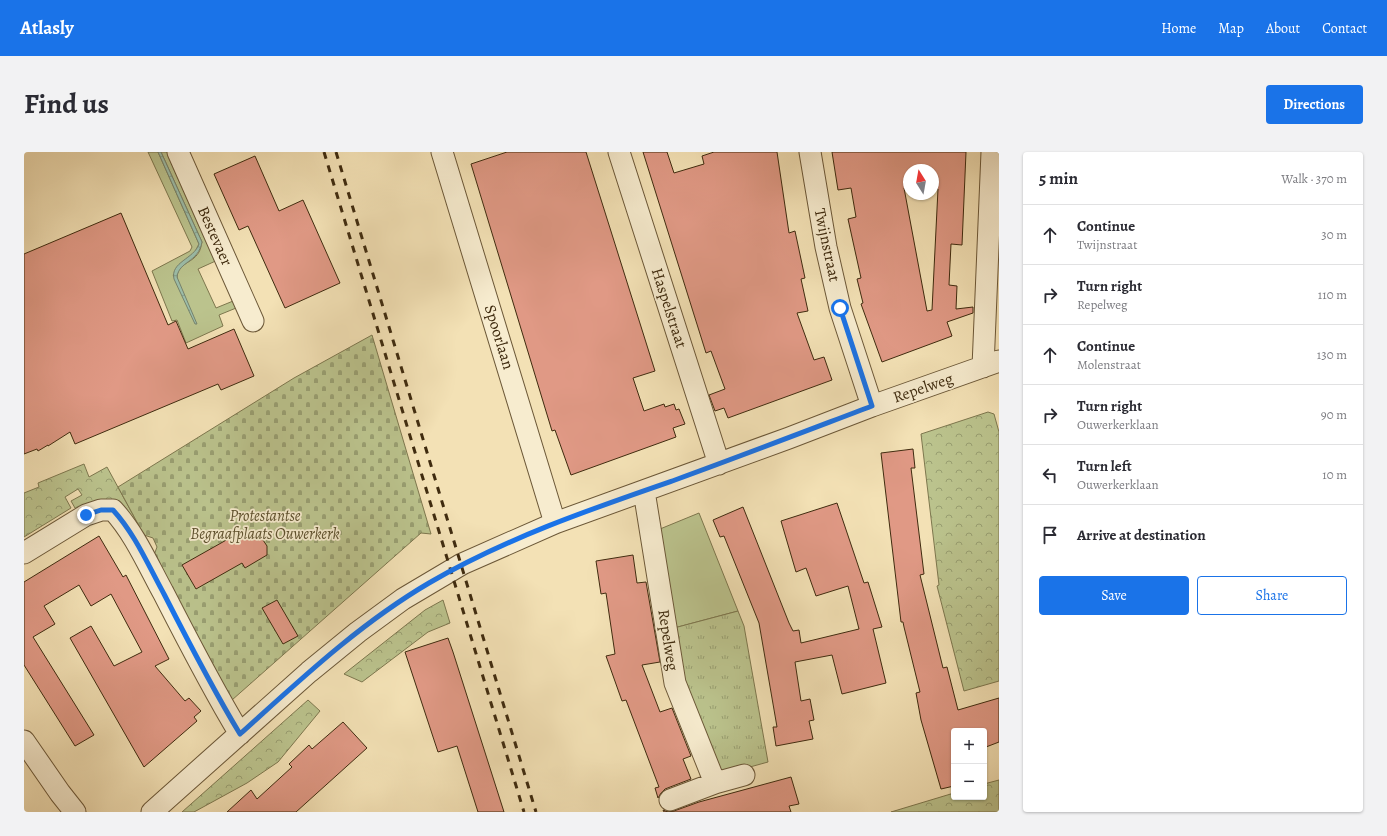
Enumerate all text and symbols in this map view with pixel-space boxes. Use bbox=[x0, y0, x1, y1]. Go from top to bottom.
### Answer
text: Atlasly bbox=[20, 15, 74, 41]
text: Home bbox=[1161, 19, 1196, 38]
text: Map bbox=[1218, 19, 1244, 38]
text: About bbox=[1266, 19, 1300, 38]
text: Contact bbox=[1322, 19, 1367, 38]
text: Find us bbox=[24, 85, 109, 123]
button: Directions bbox=[1266, 85, 1363, 124]
north arrow bbox=[903, 164, 939, 200]
text: 5 min bbox=[1039, 167, 1078, 190]
text: Walk · 370 m bbox=[1281, 170, 1347, 187]
street label: Bestevaer bbox=[192, 203, 238, 269]
street label: Twijnstraat bbox=[809, 206, 845, 284]
text: Continue bbox=[1077, 216, 1135, 236]
icon: ahead bbox=[1039, 224, 1061, 246]
text: 30 m bbox=[1321, 226, 1347, 243]
text: Twijnstraat bbox=[1077, 236, 1137, 253]
street label: Haspelstraat bbox=[646, 265, 692, 351]
text: Turn right bbox=[1077, 276, 1142, 296]
icon: right bbox=[1039, 284, 1061, 306]
text: 110 m bbox=[1318, 286, 1347, 303]
text: Repelweg bbox=[1077, 296, 1127, 313]
route start bbox=[831, 299, 849, 317]
street label: Spoorlaan bbox=[479, 302, 519, 372]
text: Continue bbox=[1077, 336, 1135, 356]
icon: ahead bbox=[1039, 344, 1061, 366]
text: 130 m bbox=[1317, 346, 1347, 363]
text: Molenstraat bbox=[1077, 356, 1141, 373]
street label: Repelweg bbox=[890, 367, 956, 409]
text: Turn right bbox=[1077, 396, 1142, 416]
icon: right bbox=[1039, 404, 1061, 426]
text: 90 m bbox=[1321, 406, 1347, 423]
text: Ouwerkerklaan bbox=[1077, 416, 1159, 433]
text: Turn left bbox=[1077, 456, 1132, 476]
icon: left bbox=[1039, 464, 1061, 486]
text: 10 m bbox=[1322, 466, 1347, 483]
text: Ouwerkerklaan bbox=[1077, 476, 1159, 493]
park label: Protestantse Begraafplaats Ouwerkerk bbox=[190, 505, 340, 545]
route end bbox=[77, 506, 95, 524]
icon: arrive bbox=[1039, 524, 1061, 546]
text: Arrive at destination bbox=[1077, 525, 1206, 545]
button: Save bbox=[1039, 576, 1189, 615]
button: Share bbox=[1197, 576, 1347, 615]
street label: Repelweg bbox=[652, 608, 684, 672]
map controls bbox=[951, 728, 987, 800]
button: + bbox=[951, 728, 987, 764]
button: − bbox=[951, 764, 987, 800]

